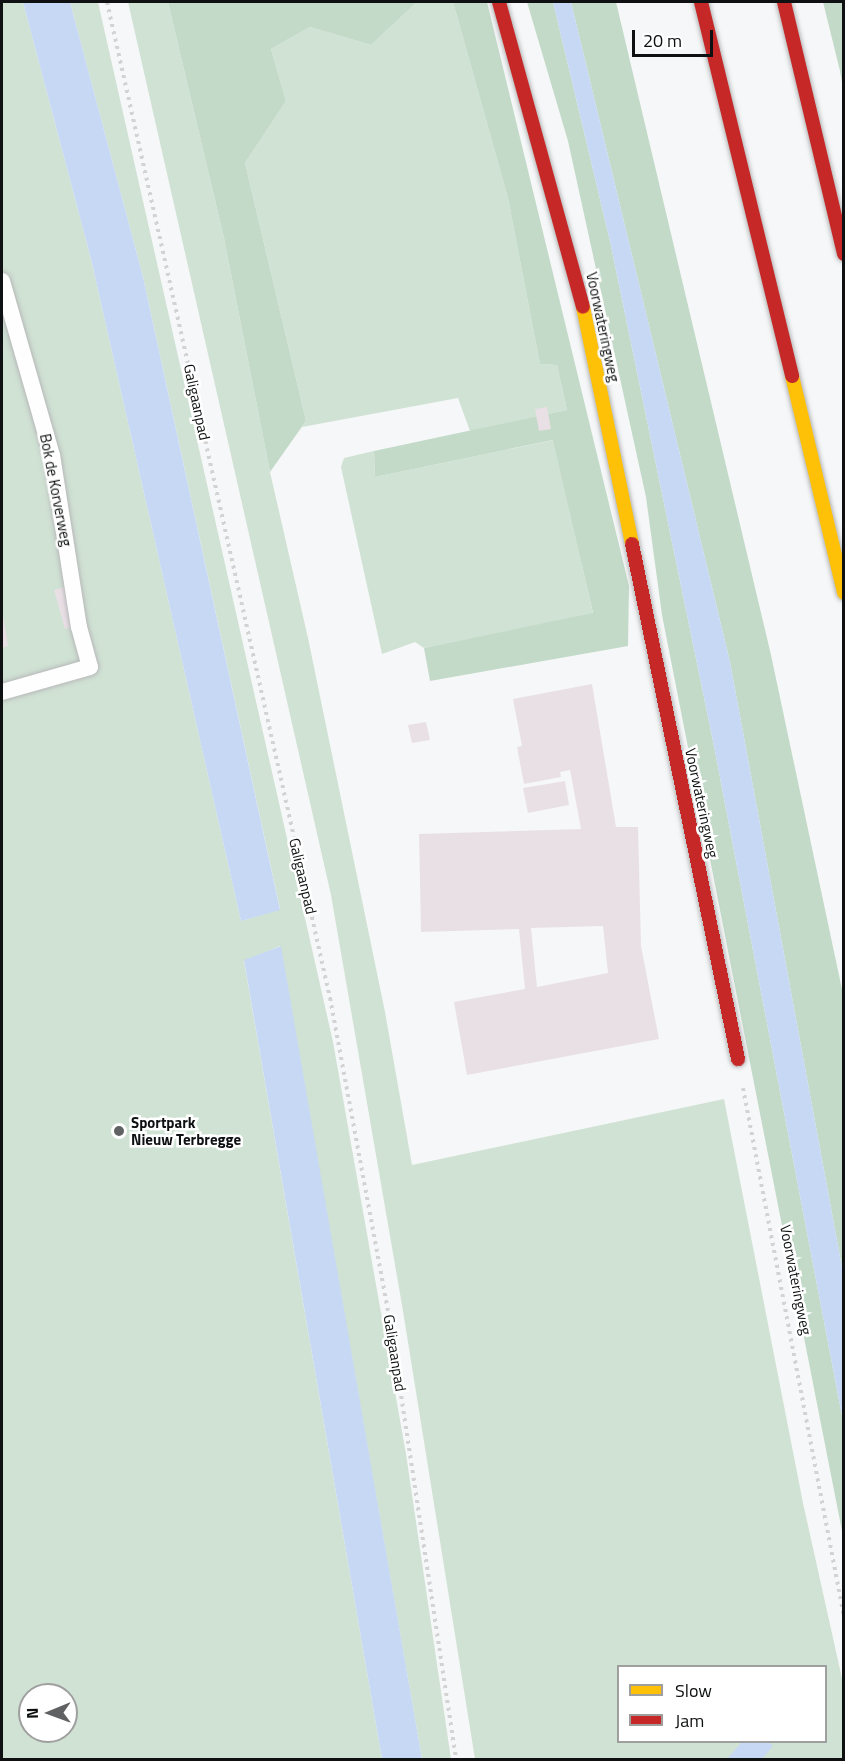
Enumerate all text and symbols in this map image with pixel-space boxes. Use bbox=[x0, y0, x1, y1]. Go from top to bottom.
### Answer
scale bar bbox=[635, 18, 716, 56]
text: 20 m bbox=[643, 27, 682, 54]
street label: Voorwateringweg bbox=[583, 270, 623, 384]
street label: Galigaanpad bbox=[180, 362, 214, 442]
street label: Bok de Korverweg bbox=[36, 432, 76, 548]
street label: Voorwateringweg bbox=[682, 746, 722, 860]
street label: Galigaanpad bbox=[285, 836, 321, 916]
place label: Sportpark Nieuw Terbregge bbox=[131, 1113, 241, 1148]
marker: Sportpark Nieuw Terbregge bbox=[112, 1124, 126, 1138]
street label: Voorwateringweg bbox=[776, 1223, 816, 1337]
street label: Galigaanpad bbox=[380, 1313, 410, 1393]
legend bbox=[617, 1665, 827, 1743]
text: Slow bbox=[675, 1677, 712, 1704]
north arrow bbox=[18, 1683, 78, 1743]
text: Jam bbox=[675, 1707, 704, 1734]
text: N bbox=[20, 1708, 44, 1719]

